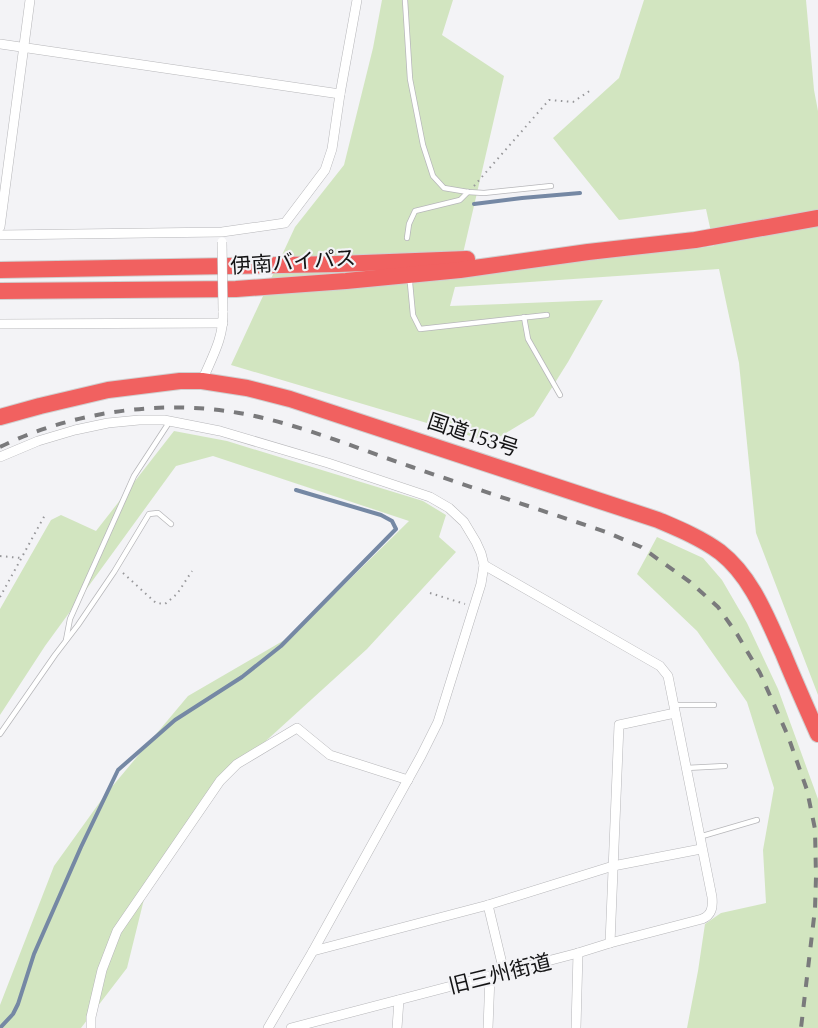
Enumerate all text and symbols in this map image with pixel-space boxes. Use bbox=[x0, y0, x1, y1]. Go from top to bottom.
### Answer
street label: 伊南バイパス bbox=[229, 243, 357, 283]
street label: 国道153号 bbox=[423, 406, 523, 466]
street label: 旧三州街道 bbox=[445, 947, 555, 1003]

